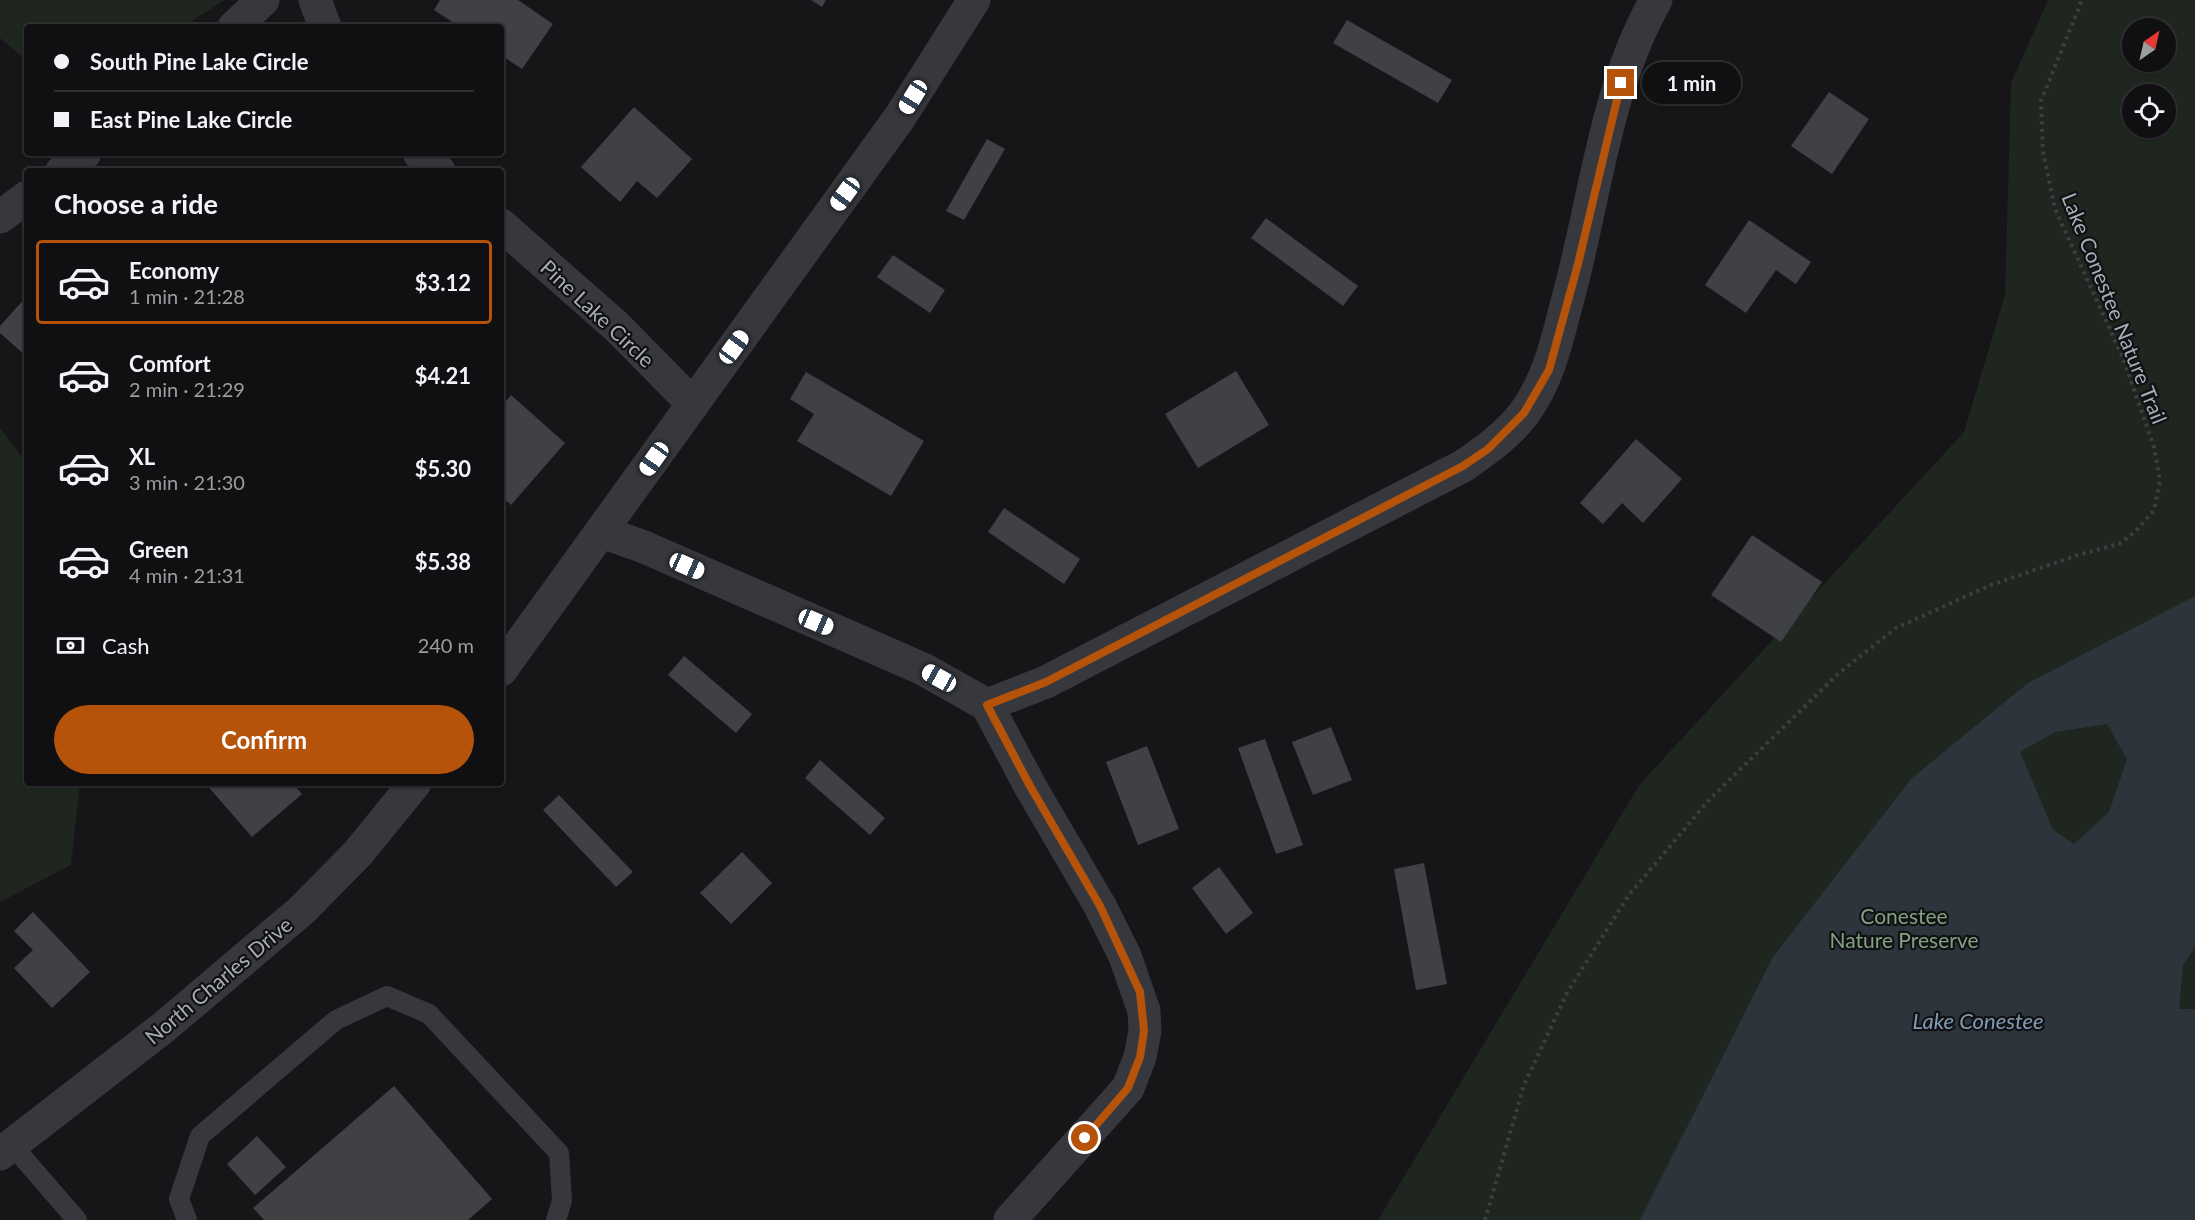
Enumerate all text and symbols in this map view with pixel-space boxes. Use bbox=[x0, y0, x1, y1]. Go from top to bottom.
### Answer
north arrow bbox=[2122, 18, 2176, 72]
map controls bbox=[2122, 18, 2176, 138]
text: South Pine Lake Circle bbox=[90, 48, 308, 75]
callout: 1 min bbox=[1642, 62, 1741, 104]
route end bbox=[1607, 69, 1634, 96]
text: 1 min bbox=[1667, 71, 1716, 95]
car bbox=[896, 77, 930, 117]
button: locate bbox=[2122, 84, 2176, 138]
text: East Pine Lake Circle bbox=[90, 106, 292, 133]
car bbox=[827, 174, 863, 214]
text: Choose a ride bbox=[54, 187, 218, 220]
street label: Lake Conestee Nature Trail bbox=[2057, 189, 2173, 427]
street label: Pine Lake Circle bbox=[536, 254, 660, 372]
icon: car bbox=[57, 255, 111, 309]
text: Economy bbox=[129, 257, 219, 284]
text: $3.12 bbox=[415, 269, 471, 296]
text: 1 min · 21:28 bbox=[129, 284, 245, 308]
car bbox=[716, 327, 752, 367]
icon: car bbox=[57, 348, 111, 402]
text: Comfort bbox=[129, 350, 211, 377]
text: $4.21 bbox=[415, 362, 471, 389]
text: 2 min · 21:29 bbox=[129, 377, 245, 401]
car bbox=[636, 439, 672, 479]
icon: car bbox=[57, 441, 111, 495]
text: XL bbox=[129, 443, 155, 470]
text: $5.30 bbox=[415, 455, 471, 482]
text: 3 min · 21:30 bbox=[129, 470, 245, 494]
icon: car bbox=[57, 534, 111, 588]
text: Green bbox=[129, 536, 189, 563]
text: $5.38 bbox=[415, 548, 471, 575]
car bbox=[667, 550, 707, 582]
text: 4 min · 21:31 bbox=[129, 563, 245, 587]
car bbox=[796, 607, 836, 637]
icon: cash bbox=[54, 629, 87, 662]
text: Cash bbox=[102, 632, 149, 659]
text: 240 m bbox=[418, 633, 474, 657]
car bbox=[919, 661, 959, 695]
button: Confirm bbox=[54, 705, 474, 774]
park label: Conestee Nature Preserve bbox=[1829, 903, 1979, 952]
street label: North Charles Drive bbox=[139, 911, 297, 1049]
water label: Lake Conestee bbox=[1912, 1007, 2044, 1034]
route start bbox=[1071, 1124, 1098, 1151]

